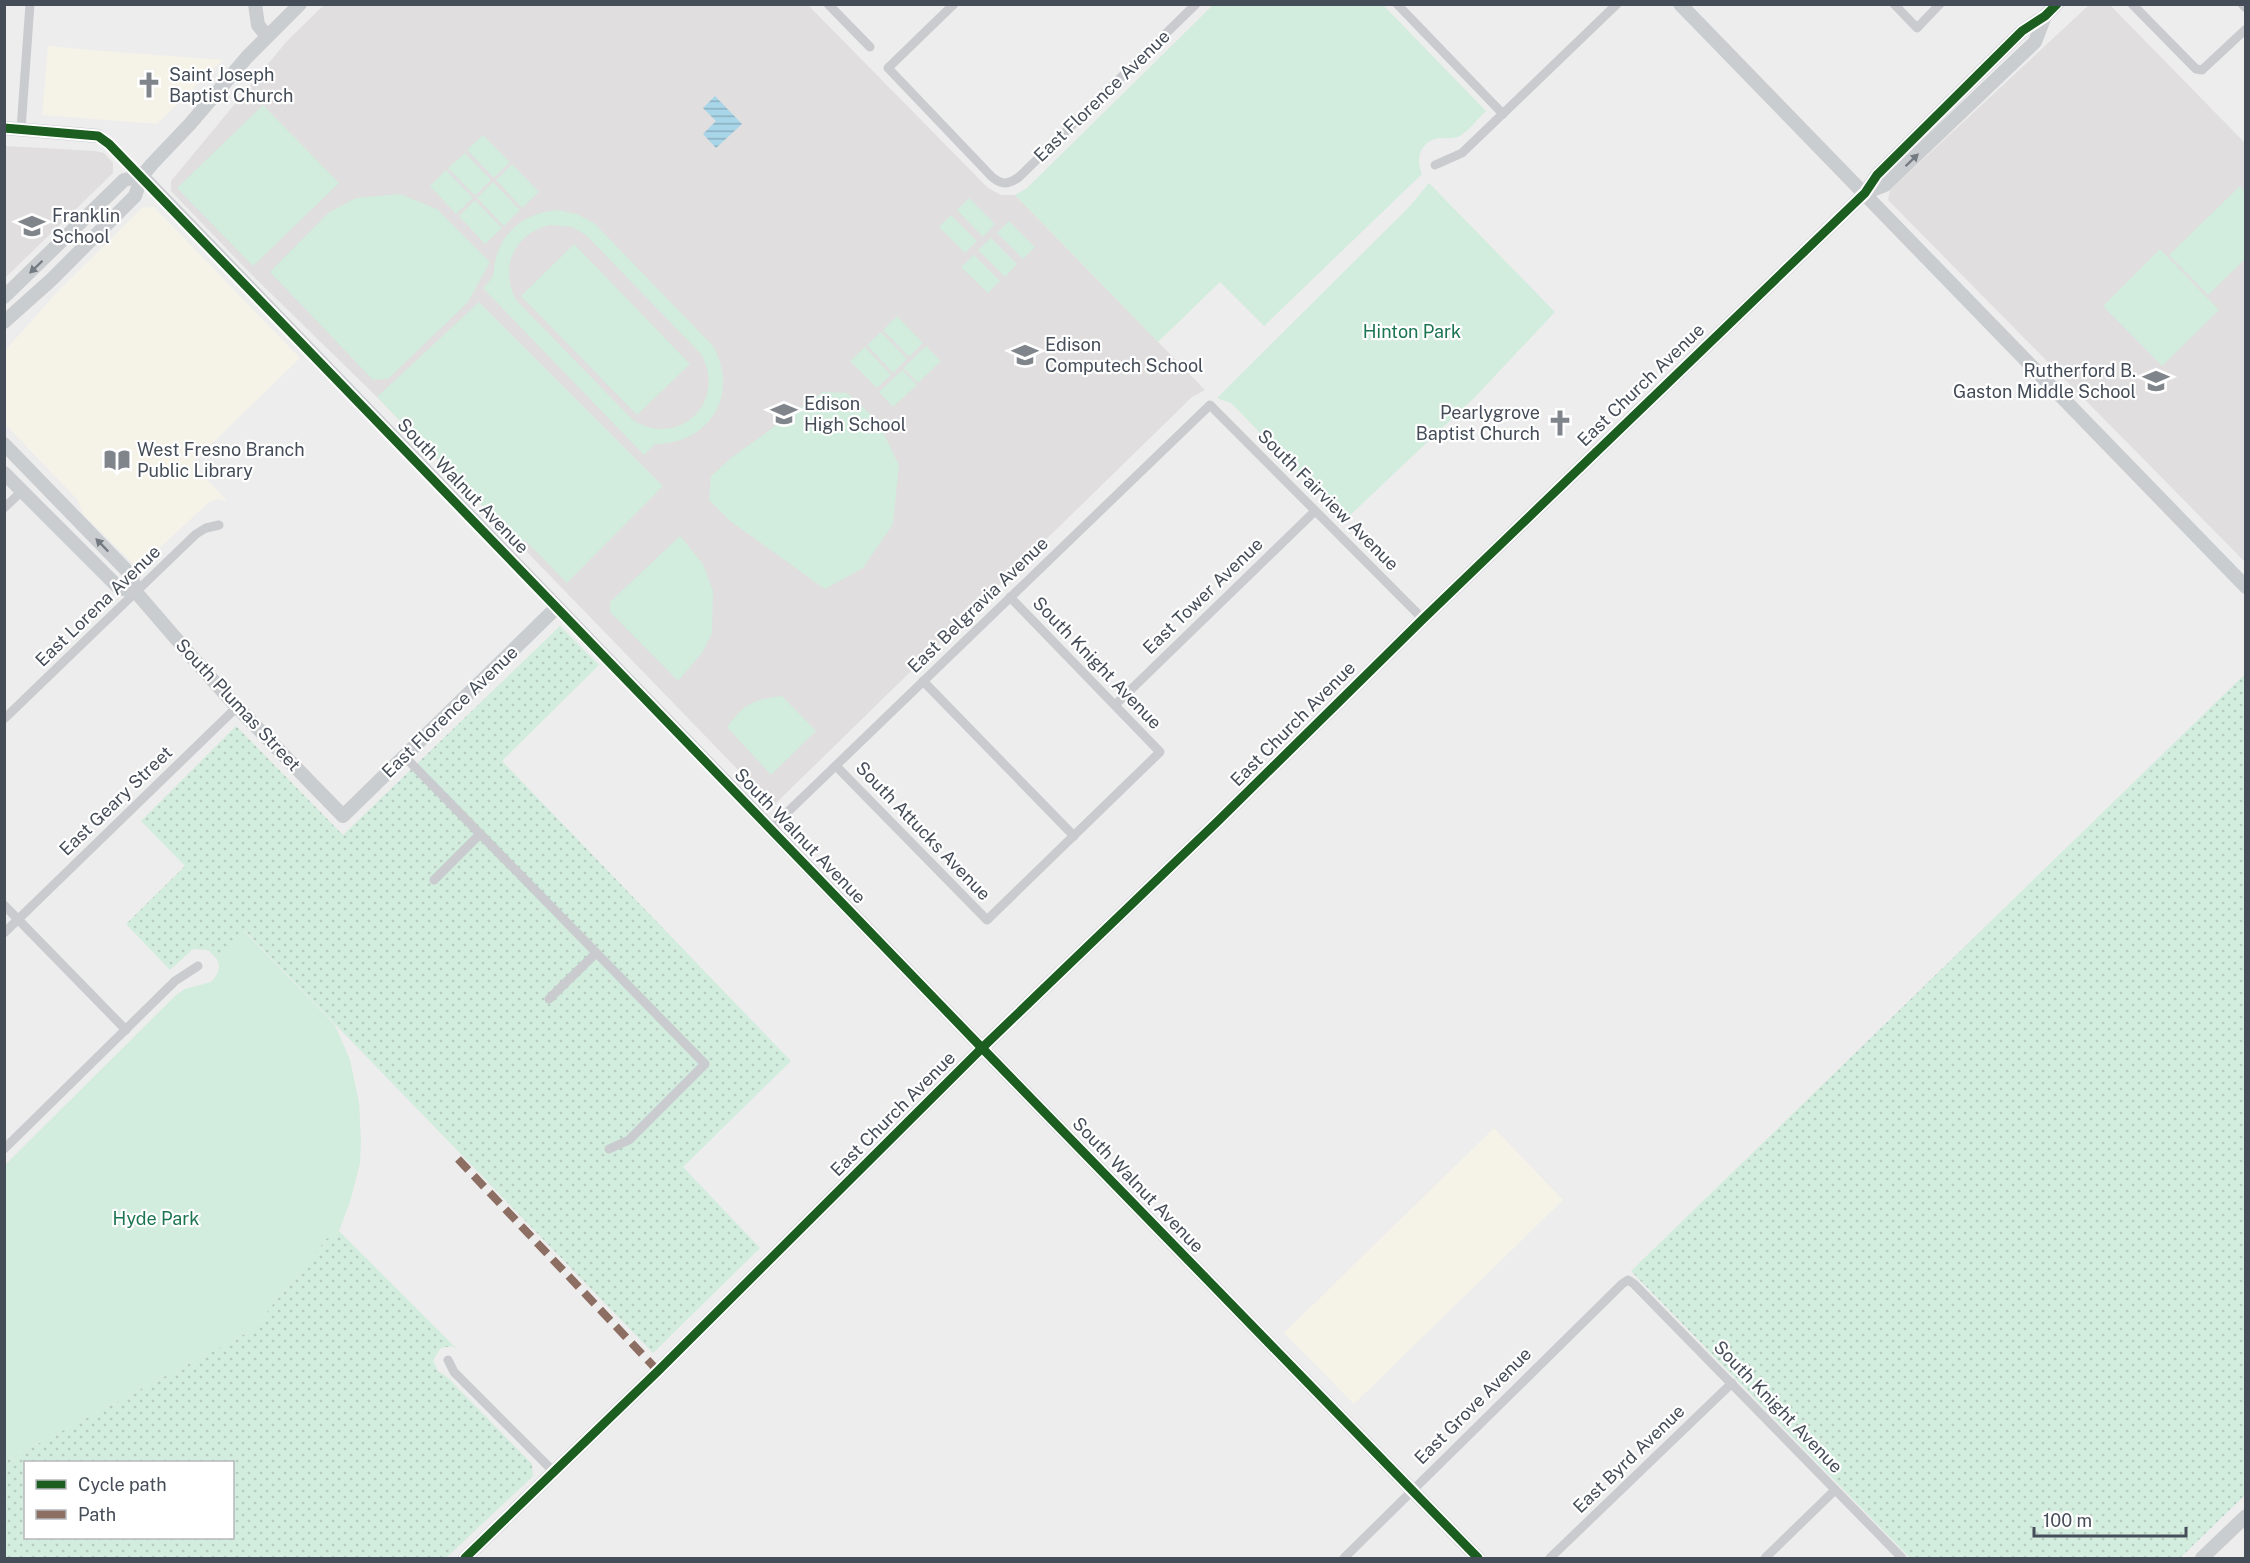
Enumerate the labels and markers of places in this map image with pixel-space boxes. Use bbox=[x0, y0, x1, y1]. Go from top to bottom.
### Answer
place label: Saint Joseph Baptist Church bbox=[169, 64, 293, 106]
church icon: Saint Joseph Baptist Church bbox=[134, 70, 164, 100]
place label: Franklin School bbox=[52, 205, 120, 247]
school or university icon: Franklin School bbox=[17, 211, 47, 241]
place label: Edison Computech School bbox=[1045, 334, 1204, 376]
school or university icon: Edison Computech School bbox=[1010, 340, 1040, 370]
place label: Rutherford B. Gaston Middle School bbox=[1953, 360, 2136, 402]
school or university icon: Rutherford B. Gaston Middle School bbox=[2141, 366, 2171, 396]
place label: Edison High School bbox=[804, 393, 906, 435]
school or university icon: Edison High School bbox=[769, 399, 799, 429]
place label: Pearlygrove Baptist Church bbox=[1416, 402, 1540, 444]
church icon: Pearlygrove Baptist Church bbox=[1545, 408, 1575, 438]
place label: West Fresno Branch Public Library bbox=[137, 439, 305, 481]
library icon: West Fresno Branch Public Library bbox=[102, 445, 132, 475]

